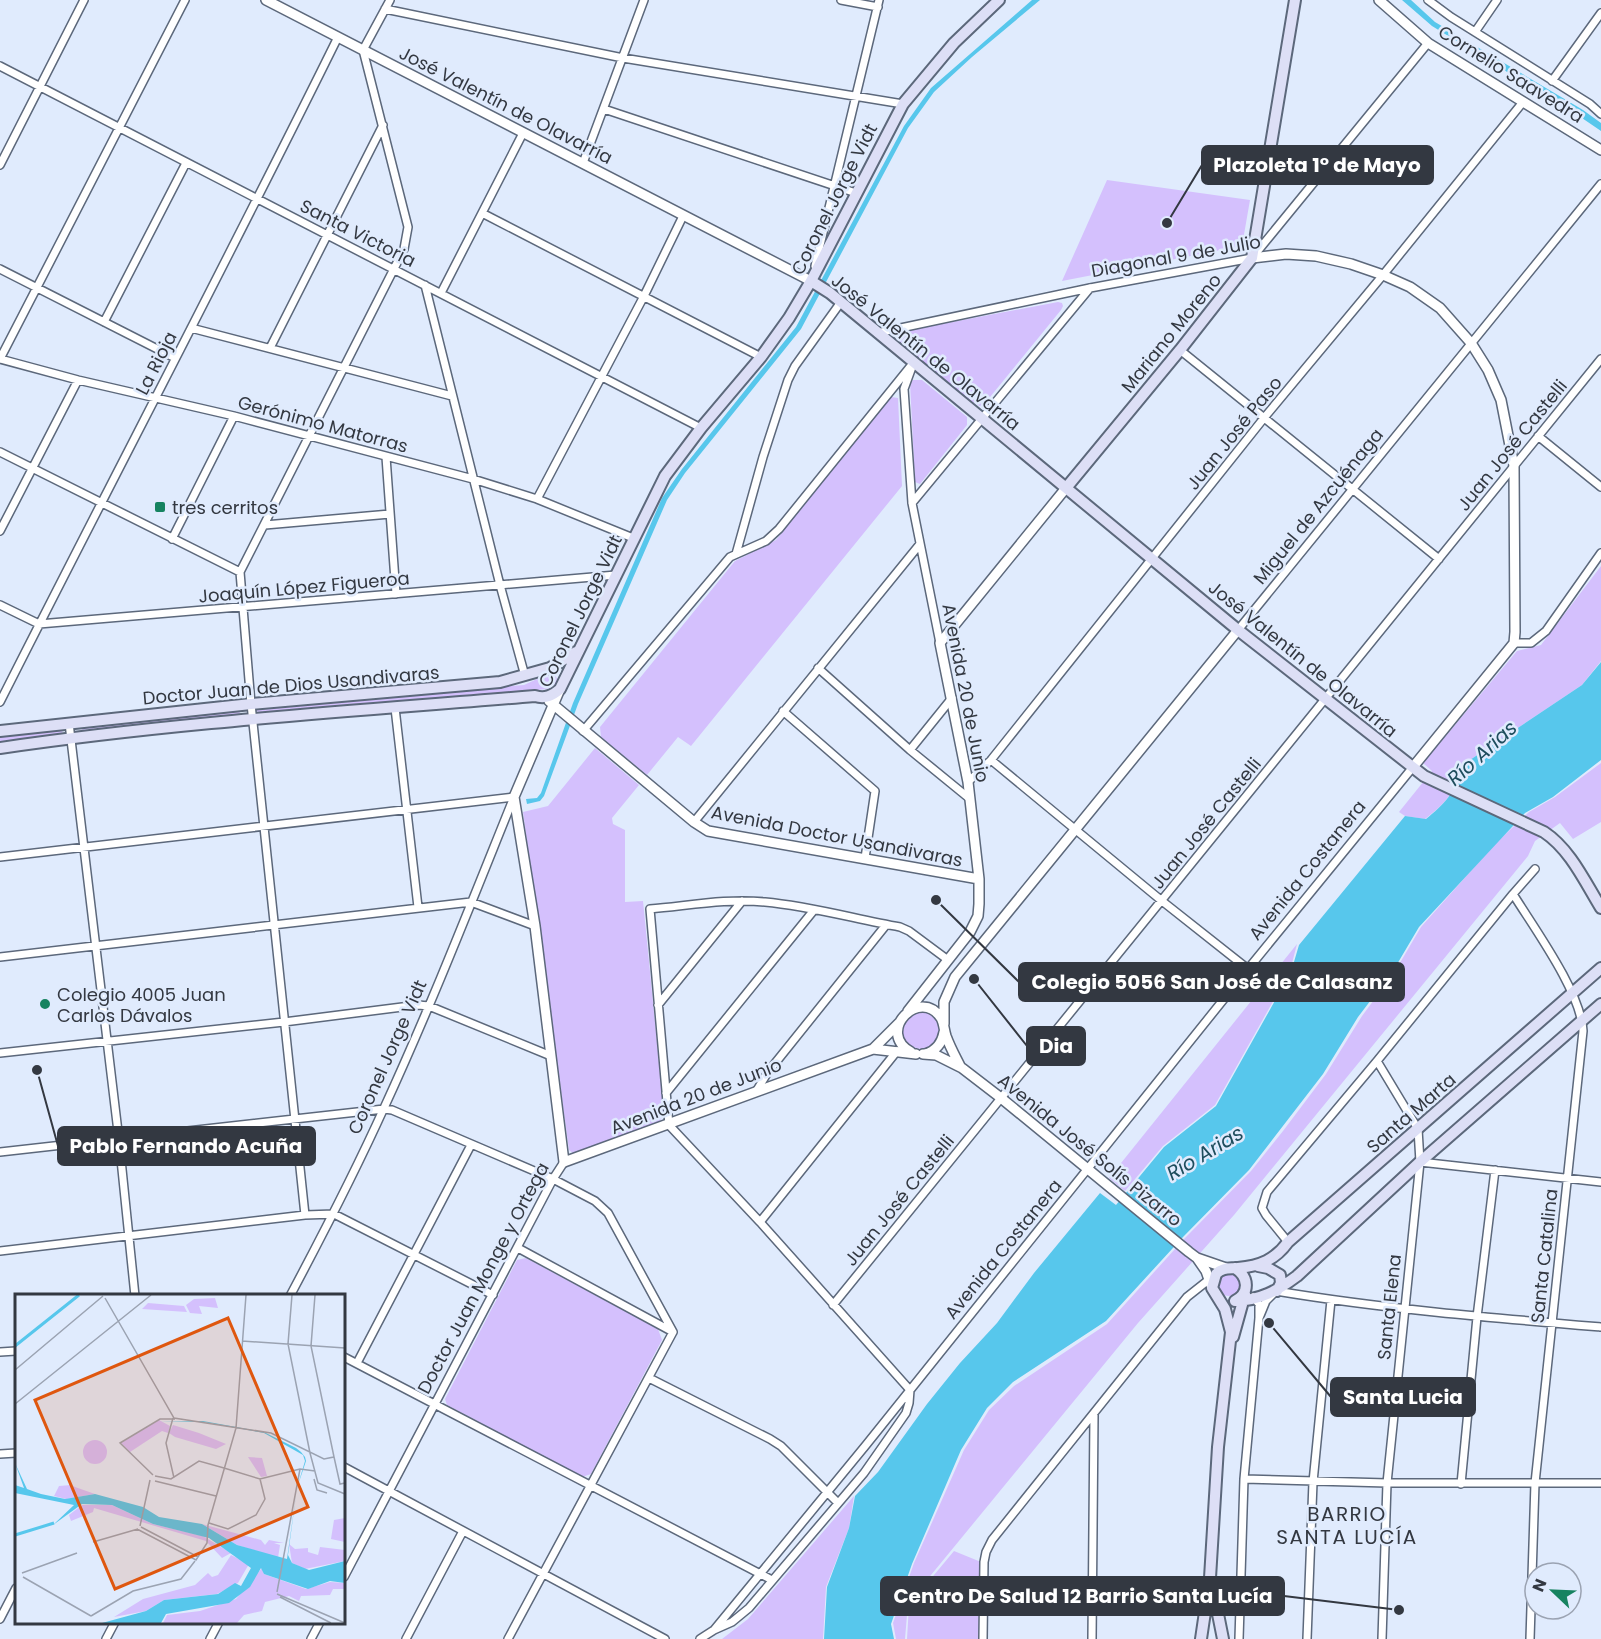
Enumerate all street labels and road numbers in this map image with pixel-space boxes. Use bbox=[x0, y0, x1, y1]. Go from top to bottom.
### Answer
street label: Cornelio Saavedra bbox=[1433, 19, 1589, 129]
street label: José Valentín de Olavarría bbox=[395, 40, 617, 170]
street label: Coronel Jorge Vidt bbox=[785, 119, 883, 279]
street label: Santa Victoria bbox=[296, 193, 420, 273]
street label: Diagonal 9 de Julio bbox=[1089, 229, 1263, 283]
street label: José Valentín de Olavarría bbox=[826, 268, 1026, 436]
street label: Mariano Moreno bbox=[1115, 268, 1227, 398]
street label: La Rioja bbox=[129, 327, 183, 399]
street label: Juan José Paso bbox=[1180, 371, 1288, 495]
street label: Juan José Castelli bbox=[1451, 374, 1573, 516]
street label: Gerónimo Matorras bbox=[235, 389, 411, 459]
street label: Miguel de Azcuénaga bbox=[1247, 423, 1389, 589]
street label: Coronel Jorge Vidt bbox=[532, 531, 628, 691]
street label: Joaquín López Figueroa bbox=[197, 565, 411, 609]
street label: José Valentín de Olavarría bbox=[1203, 575, 1403, 743]
street label: Avenida 20 de Junio bbox=[936, 601, 996, 785]
street label: Doctor Juan de Dios Usandivaras bbox=[142, 660, 440, 710]
street label: Juan José Castelli bbox=[1145, 752, 1267, 894]
street label: Avenida Costanera bbox=[1243, 795, 1371, 945]
street label: Avenida Doctor Usandivaras bbox=[709, 799, 965, 873]
street label: Coronel Jorge Vidt bbox=[342, 976, 432, 1138]
street label: Avenida 20 de Junio bbox=[607, 1052, 785, 1140]
street label: Santa Marta bbox=[1361, 1067, 1461, 1159]
street label: Avenida José Solís Pizarro bbox=[993, 1068, 1187, 1232]
street label: Juan José Castelli bbox=[838, 1129, 960, 1271]
street label: Doctor Juan Monge y Ortega bbox=[411, 1158, 555, 1398]
street label: Avenida Costanera bbox=[939, 1174, 1067, 1324]
street label: Santa Catalina bbox=[1525, 1188, 1563, 1324]
street label: Santa Elena bbox=[1371, 1253, 1407, 1361]

